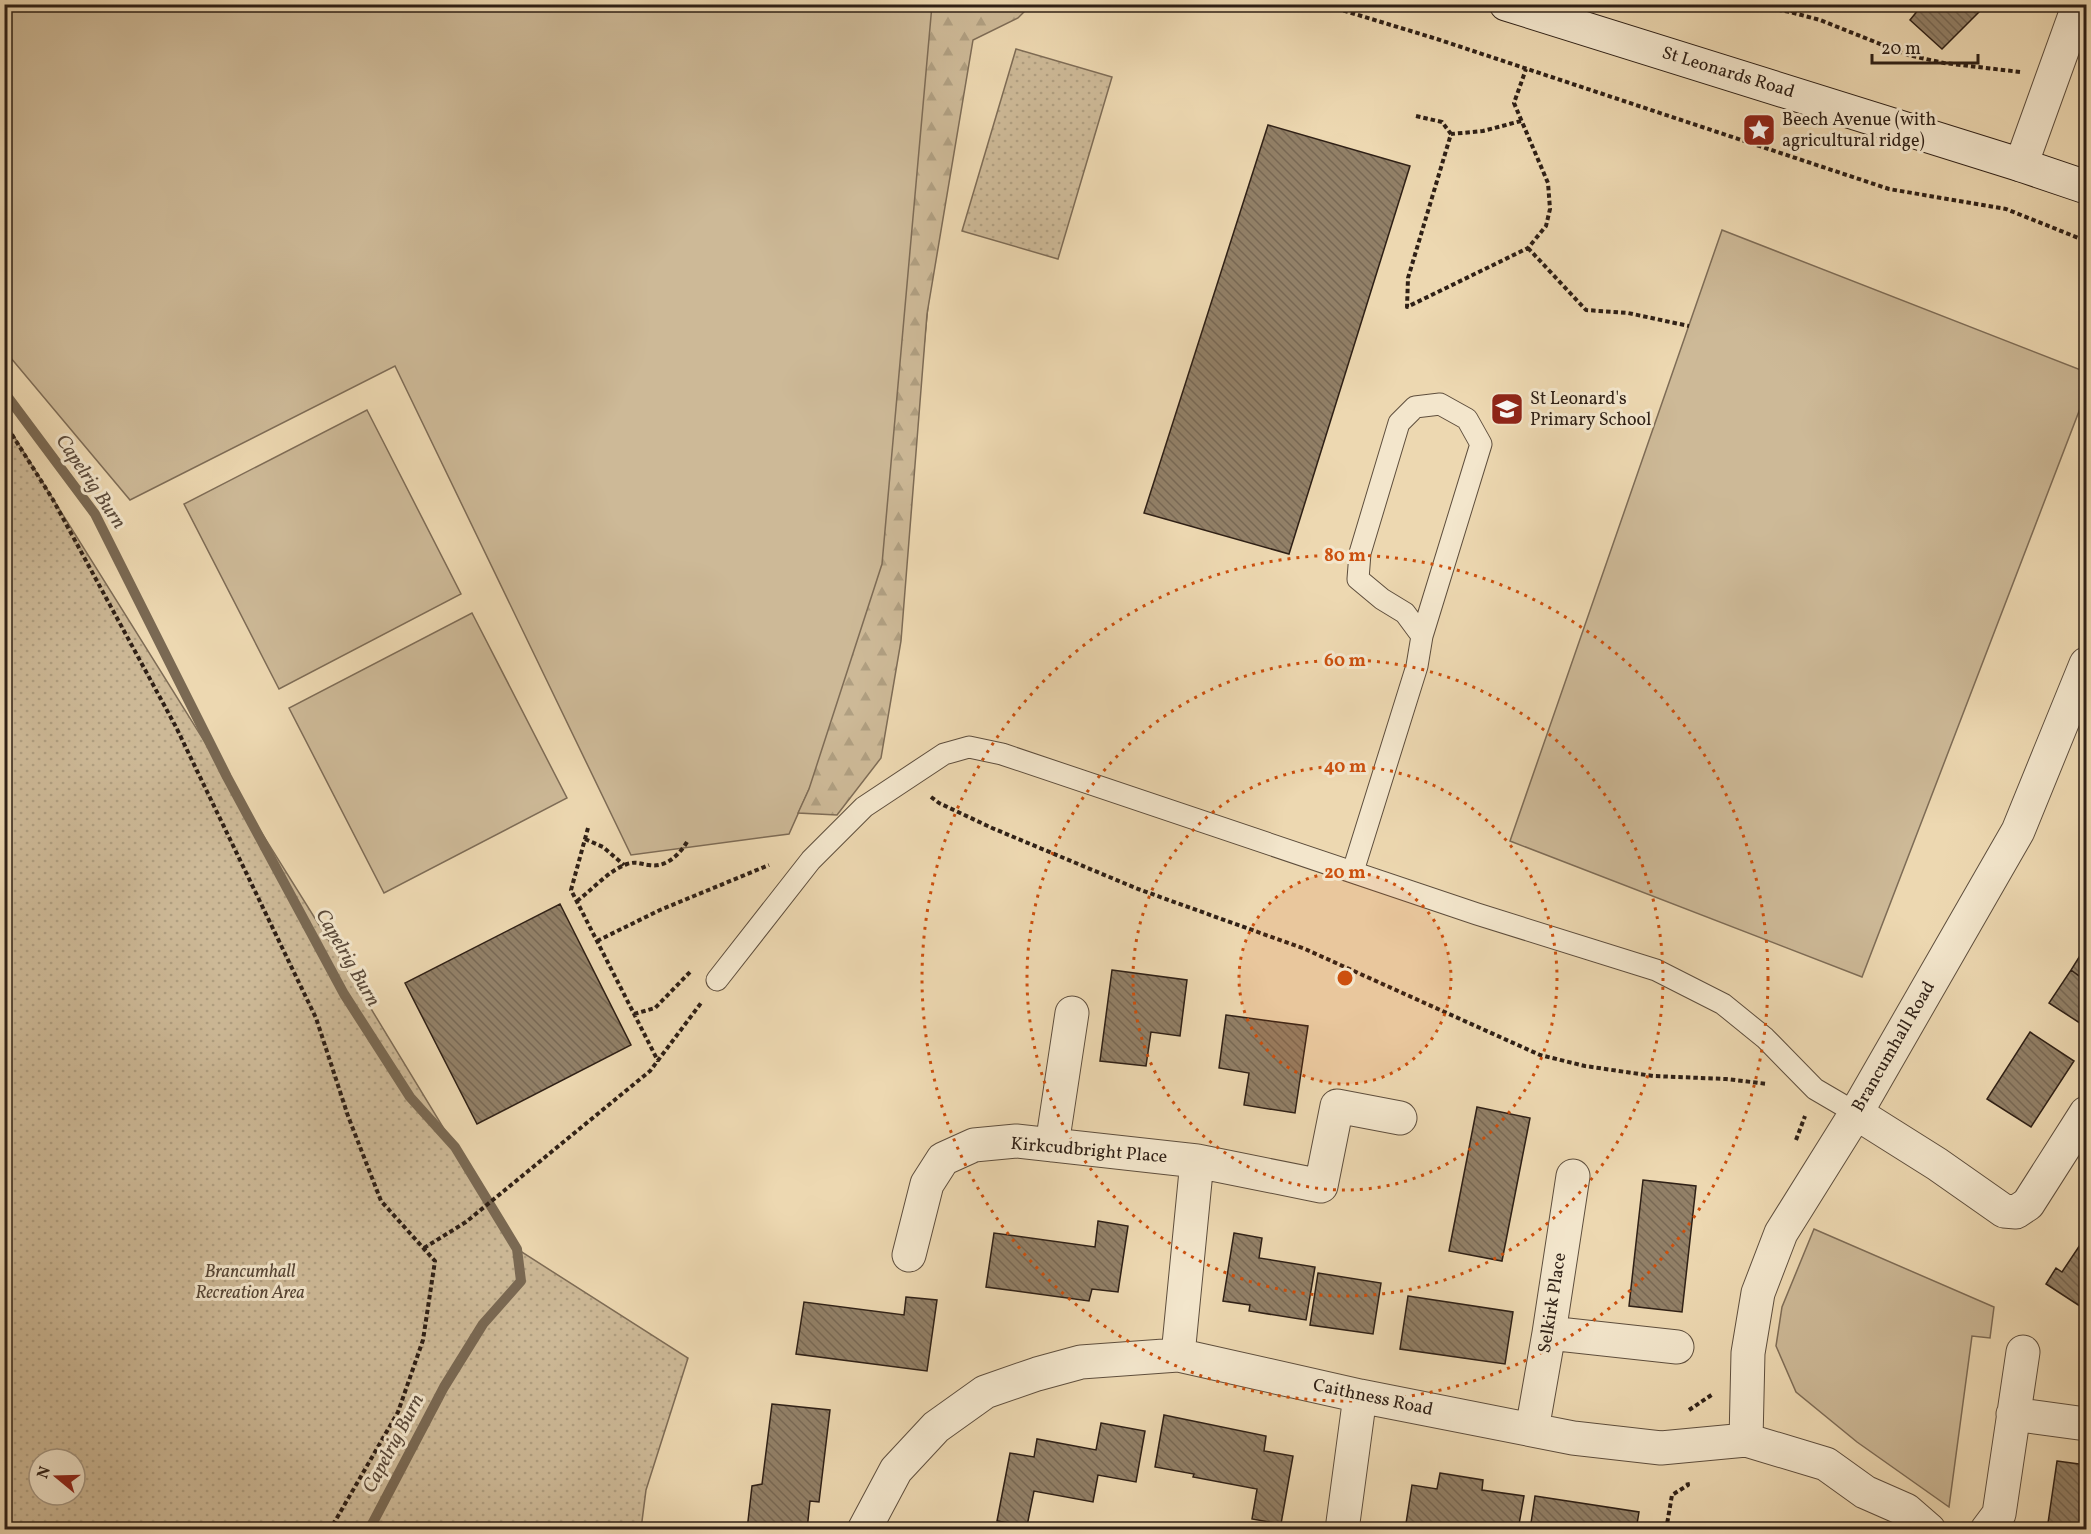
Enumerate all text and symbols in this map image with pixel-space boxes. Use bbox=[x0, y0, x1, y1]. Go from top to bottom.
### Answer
scale bar bbox=[1872, 27, 1978, 65]
text: 20 m bbox=[1881, 37, 1921, 62]
street label: St Leonards Road bbox=[1659, 41, 1797, 105]
place label: Beech Avenue (with agricultural ridge) bbox=[1782, 108, 1937, 154]
place icon: Beech Avenue (with agricultural ridge) bbox=[1741, 112, 1777, 148]
place label: St Leonard's Primary School bbox=[1530, 387, 1651, 433]
school or university icon: St Leonard's Primary School bbox=[1489, 391, 1525, 427]
water label: Capelrig Burn bbox=[48, 429, 132, 535]
text: 80 m bbox=[1324, 544, 1366, 569]
text: 60 m bbox=[1324, 649, 1366, 674]
text: 40 m bbox=[1324, 755, 1366, 780]
text: 20 m bbox=[1324, 861, 1366, 886]
water label: Capelrig Burn bbox=[308, 904, 386, 1012]
centre of rings bbox=[1335, 968, 1355, 988]
street label: Brancumhall Road bbox=[1846, 977, 1942, 1117]
street label: Kirkcudbright Place bbox=[1010, 1132, 1168, 1170]
street label: Selkirk Place bbox=[1533, 1251, 1573, 1355]
park label: Brancumhall Recreation Area bbox=[195, 1260, 305, 1306]
street label: Caithness Road bbox=[1311, 1373, 1435, 1423]
water label: Capelrig Burn bbox=[356, 1389, 432, 1499]
north arrow bbox=[27, 1447, 87, 1507]
text: N bbox=[32, 1463, 57, 1482]

